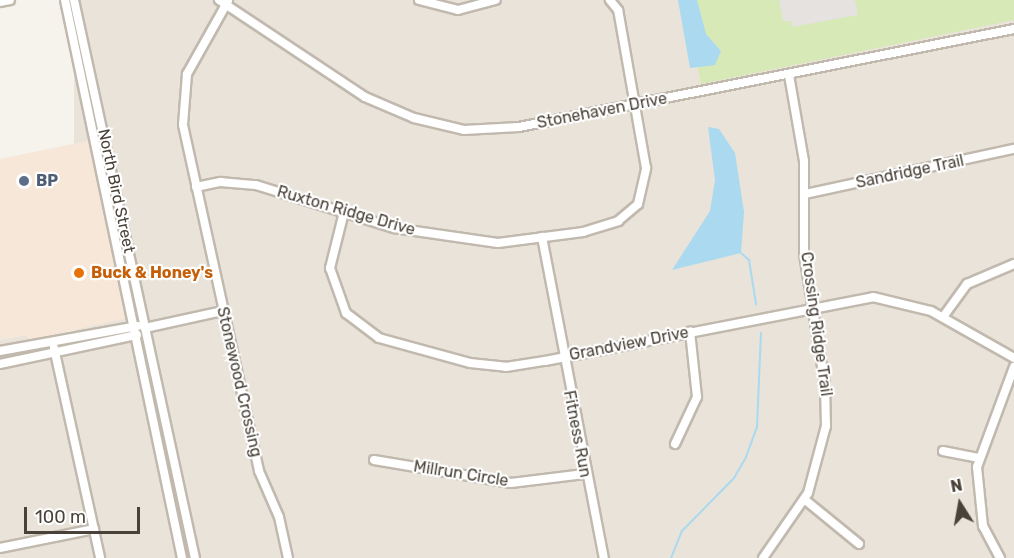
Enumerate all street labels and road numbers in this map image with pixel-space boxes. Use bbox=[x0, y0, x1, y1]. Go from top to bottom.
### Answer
street label: Stonehaven Drive bbox=[535, 89, 669, 133]
street label: North Bird Street bbox=[93, 127, 139, 255]
street label: Sandridge Trail bbox=[854, 151, 966, 193]
street label: Ruxton Ridge Drive bbox=[275, 182, 417, 240]
street label: Crossing Ridge Trail bbox=[796, 250, 836, 398]
street label: Stonewood Crossing bbox=[212, 305, 266, 459]
street label: Grandview Drive bbox=[567, 323, 691, 365]
street label: Fitness Run bbox=[559, 389, 595, 479]
street label: Millrun Circle bbox=[412, 457, 510, 491]

